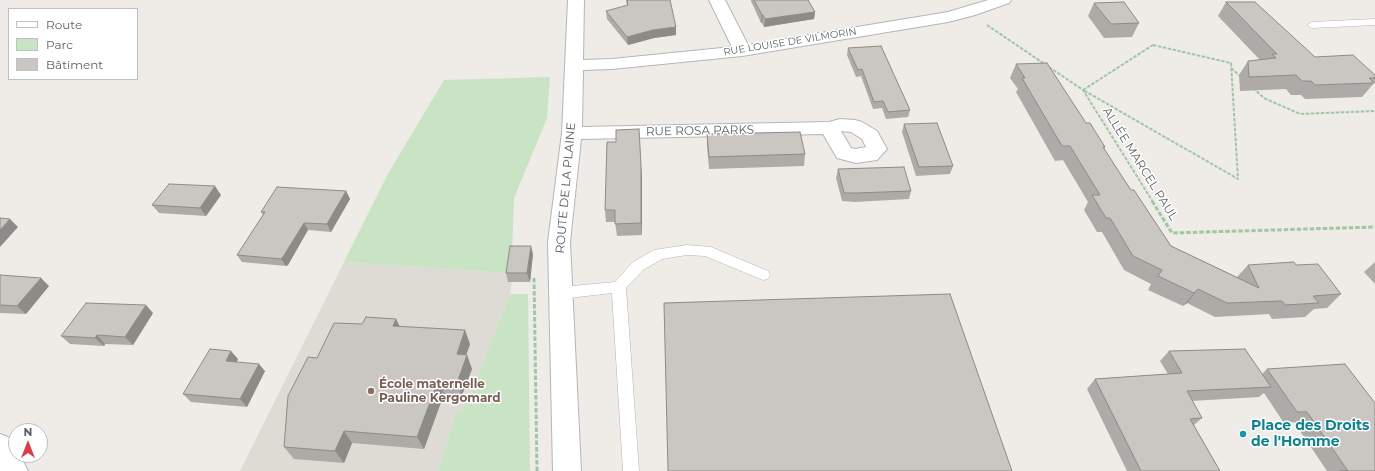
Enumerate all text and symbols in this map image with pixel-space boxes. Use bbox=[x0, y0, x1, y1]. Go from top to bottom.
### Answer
legend bbox=[8, 8, 138, 80]
text: Route bbox=[46, 17, 82, 32]
street label: RUE LOUISE DE VILMORIN bbox=[723, 26, 857, 58]
text: Parc bbox=[46, 37, 73, 52]
text: Bâtiment bbox=[46, 57, 103, 72]
street label: ALLÉE MARCEL PAUL bbox=[1099, 105, 1181, 223]
street label: ROUTE DE LA PLAINE bbox=[553, 122, 579, 254]
street label: RUE ROSA PARKS bbox=[646, 123, 754, 139]
place label: École maternelle Pauline Kergomard bbox=[379, 377, 501, 405]
marker: École maternelle Pauline Kergomard bbox=[366, 386, 376, 396]
place label: Place des Droits de l'Homme bbox=[1251, 418, 1369, 450]
north arrow bbox=[8, 423, 48, 463]
text: N bbox=[24, 425, 32, 439]
marker: Place des Droits de l'Homme bbox=[1238, 429, 1248, 439]

